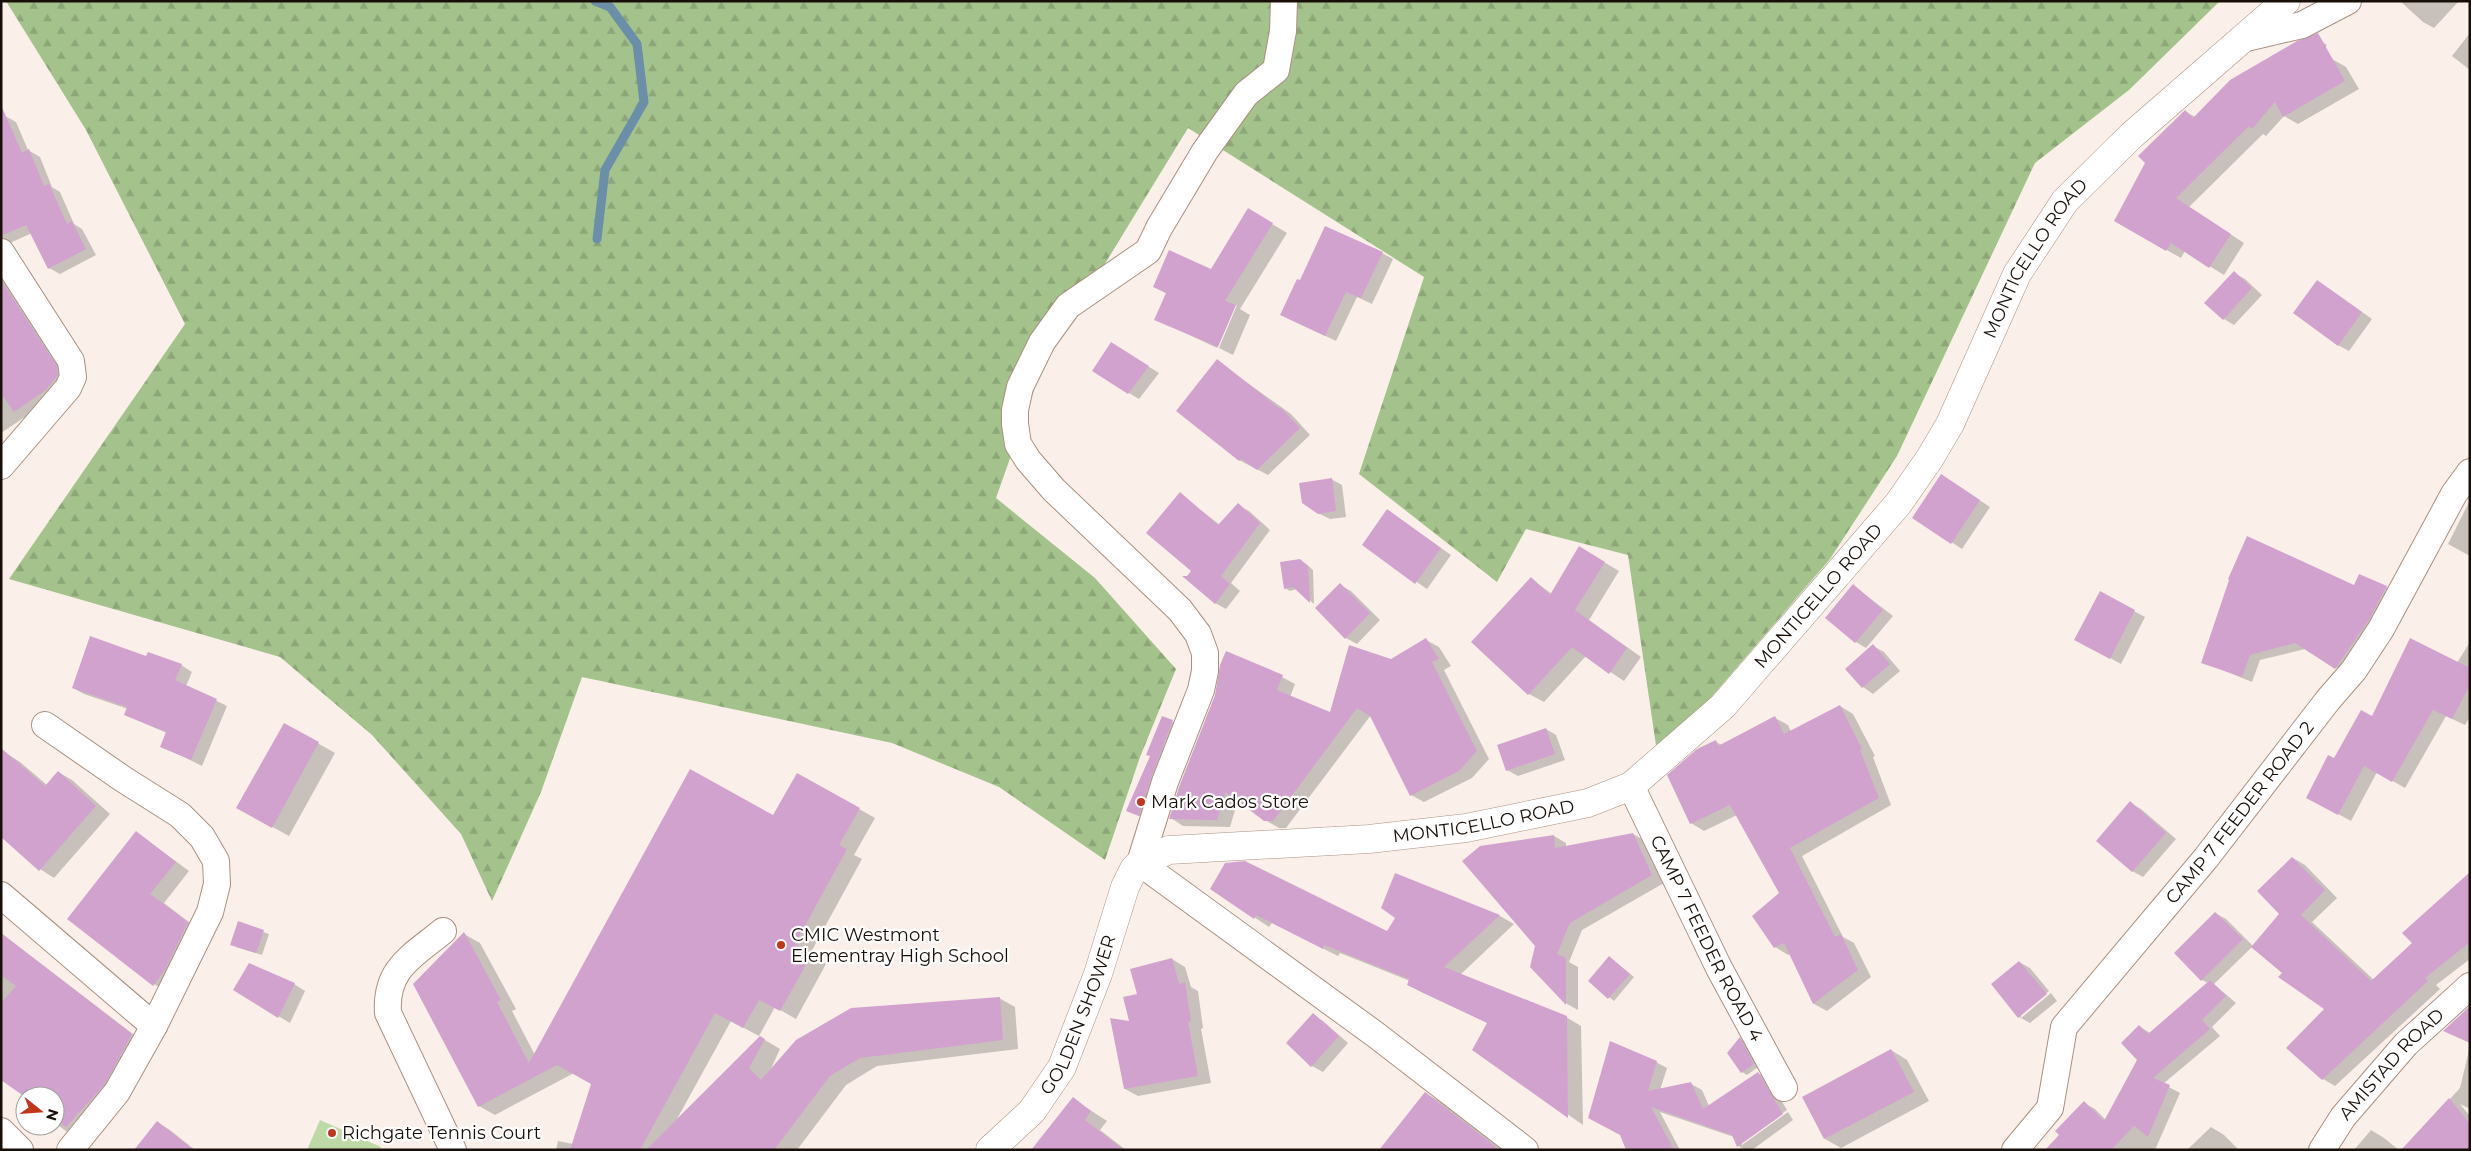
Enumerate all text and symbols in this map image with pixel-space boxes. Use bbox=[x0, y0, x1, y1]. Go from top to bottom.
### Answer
street label: MONTICELLO ROAD bbox=[1979, 174, 2092, 342]
street label: MONTICELLO ROAD bbox=[1750, 519, 1887, 673]
street label: CAMP 7 FEEDER ROAD 2 bbox=[2161, 717, 2318, 909]
place label: Mark Cados Store bbox=[1151, 791, 1309, 813]
street label: MONTICELLO ROAD bbox=[1391, 795, 1576, 847]
marker: Mark Cados Store bbox=[1135, 796, 1147, 808]
street label: CAMP 7 FEEDER ROAD 4 bbox=[1645, 832, 1768, 1045]
place label: CMIC Westmont Elementray High School bbox=[791, 924, 1009, 967]
street label: GOLDEN SHOWER bbox=[1035, 932, 1120, 1099]
marker: CMIC Westmont Elementray High School bbox=[775, 939, 787, 951]
street label: AMISTAD ROAD bbox=[2334, 1004, 2449, 1124]
north arrow bbox=[15, 1086, 65, 1136]
text: N bbox=[42, 1107, 63, 1123]
place label: Richgate Tennis Court bbox=[342, 1122, 541, 1144]
marker: Richgate Tennis Court bbox=[326, 1127, 338, 1139]

